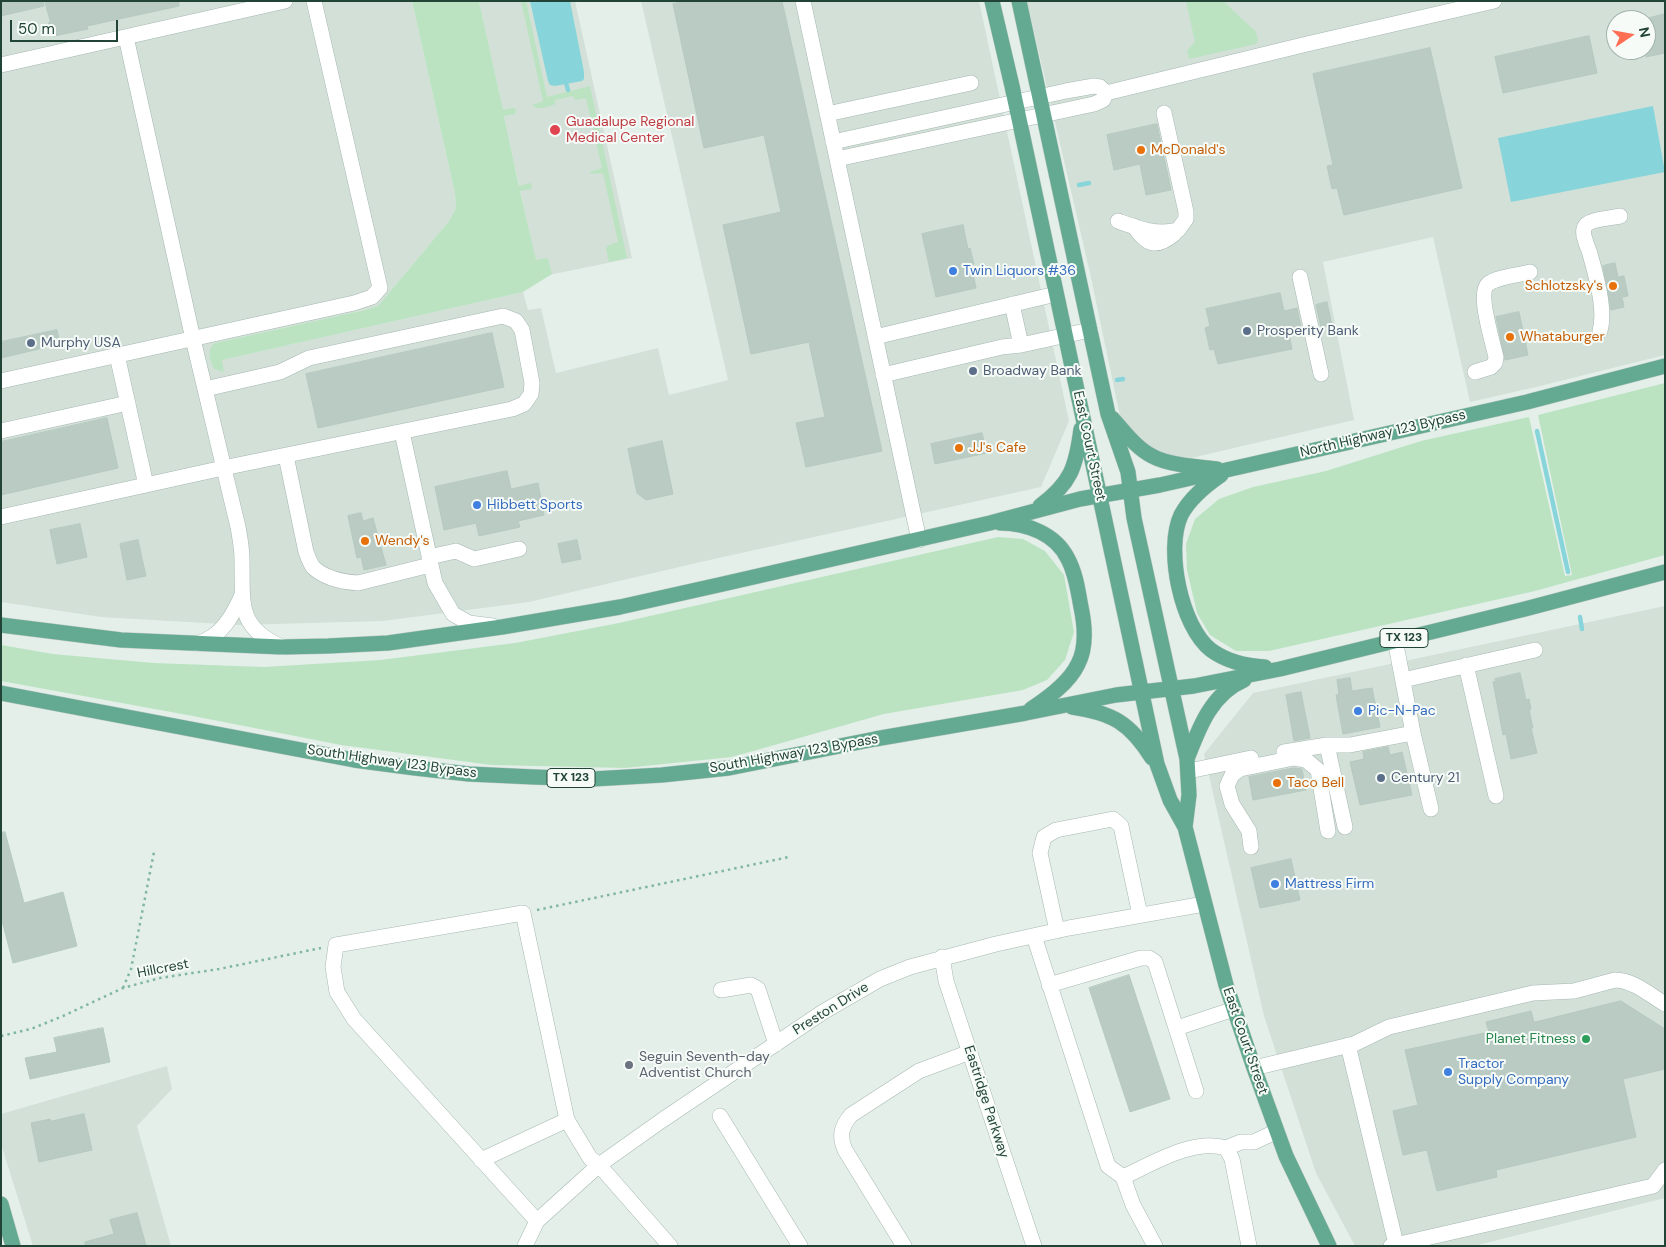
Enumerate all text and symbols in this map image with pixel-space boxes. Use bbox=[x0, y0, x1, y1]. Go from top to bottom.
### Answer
scale bar bbox=[12, 10, 120, 42]
north arrow bbox=[1606, 10, 1656, 60]
text: 50 m bbox=[18, 19, 55, 39]
text: N bbox=[1635, 25, 1655, 39]
place label: Guadalupe Regional Medical Center bbox=[566, 114, 694, 146]
marker: Guadalupe Regional Medical Center bbox=[548, 123, 562, 137]
place label: McDonald's bbox=[1151, 142, 1226, 158]
marker: McDonald's bbox=[1135, 144, 1147, 156]
place label: Twin Liquors #36 bbox=[963, 263, 1076, 279]
marker: Twin Liquors #36 bbox=[947, 265, 959, 277]
place label: Schlotzsky's bbox=[1525, 278, 1603, 294]
marker: Schlotzsky's bbox=[1607, 280, 1619, 292]
place label: Prosperity Bank bbox=[1257, 323, 1359, 339]
marker: Prosperity Bank bbox=[1241, 325, 1253, 337]
place label: Whataburger bbox=[1520, 329, 1605, 345]
marker: Whataburger bbox=[1504, 331, 1516, 343]
place label: Murphy USA bbox=[41, 335, 121, 351]
marker: Murphy USA bbox=[25, 337, 37, 349]
place label: Broadway Bank bbox=[983, 363, 1082, 379]
marker: Broadway Bank bbox=[967, 365, 979, 377]
street label: East Court Street bbox=[1069, 390, 1109, 502]
street label: North Highway 123 Bypass bbox=[1298, 407, 1468, 461]
place label: JJ's Cafe bbox=[969, 440, 1026, 456]
marker: JJ's Cafe bbox=[953, 442, 965, 454]
place label: Hibbett Sports bbox=[487, 497, 583, 513]
marker: Hibbett Sports bbox=[471, 499, 483, 511]
place label: Wendy's bbox=[375, 533, 430, 549]
marker: Wendy's bbox=[359, 535, 371, 547]
road number: TX 123 bbox=[1380, 628, 1428, 648]
place label: Pic-N-Pac bbox=[1368, 703, 1436, 719]
marker: Pic-N-Pac bbox=[1352, 705, 1364, 717]
street label: South Highway 123 Bypass bbox=[708, 731, 880, 777]
street label: South Highway 123 Bypass bbox=[306, 742, 478, 782]
road number: TX 123 bbox=[547, 768, 595, 788]
place label: Century 21 bbox=[1391, 770, 1460, 786]
marker: Century 21 bbox=[1375, 772, 1387, 784]
place label: Taco Bell bbox=[1287, 775, 1344, 791]
marker: Taco Bell bbox=[1271, 777, 1283, 789]
place label: Mattress Firm bbox=[1285, 876, 1374, 892]
marker: Mattress Firm bbox=[1269, 878, 1281, 890]
street label: Hillcrest bbox=[136, 956, 190, 982]
street label: Preston Drive bbox=[790, 979, 872, 1039]
street label: East Court Street bbox=[1219, 985, 1271, 1097]
place label: Planet Fitness bbox=[1486, 1031, 1576, 1047]
marker: Planet Fitness bbox=[1580, 1033, 1592, 1045]
street label: Eastridge Parkway bbox=[960, 1044, 1012, 1160]
place label: Seguin Seventh-day Adventist Church bbox=[639, 1049, 770, 1082]
place label: Tractor Supply Company bbox=[1458, 1056, 1569, 1088]
marker: Seguin Seventh-day Adventist Church bbox=[623, 1059, 635, 1071]
marker: Tractor Supply Company bbox=[1442, 1066, 1454, 1078]

